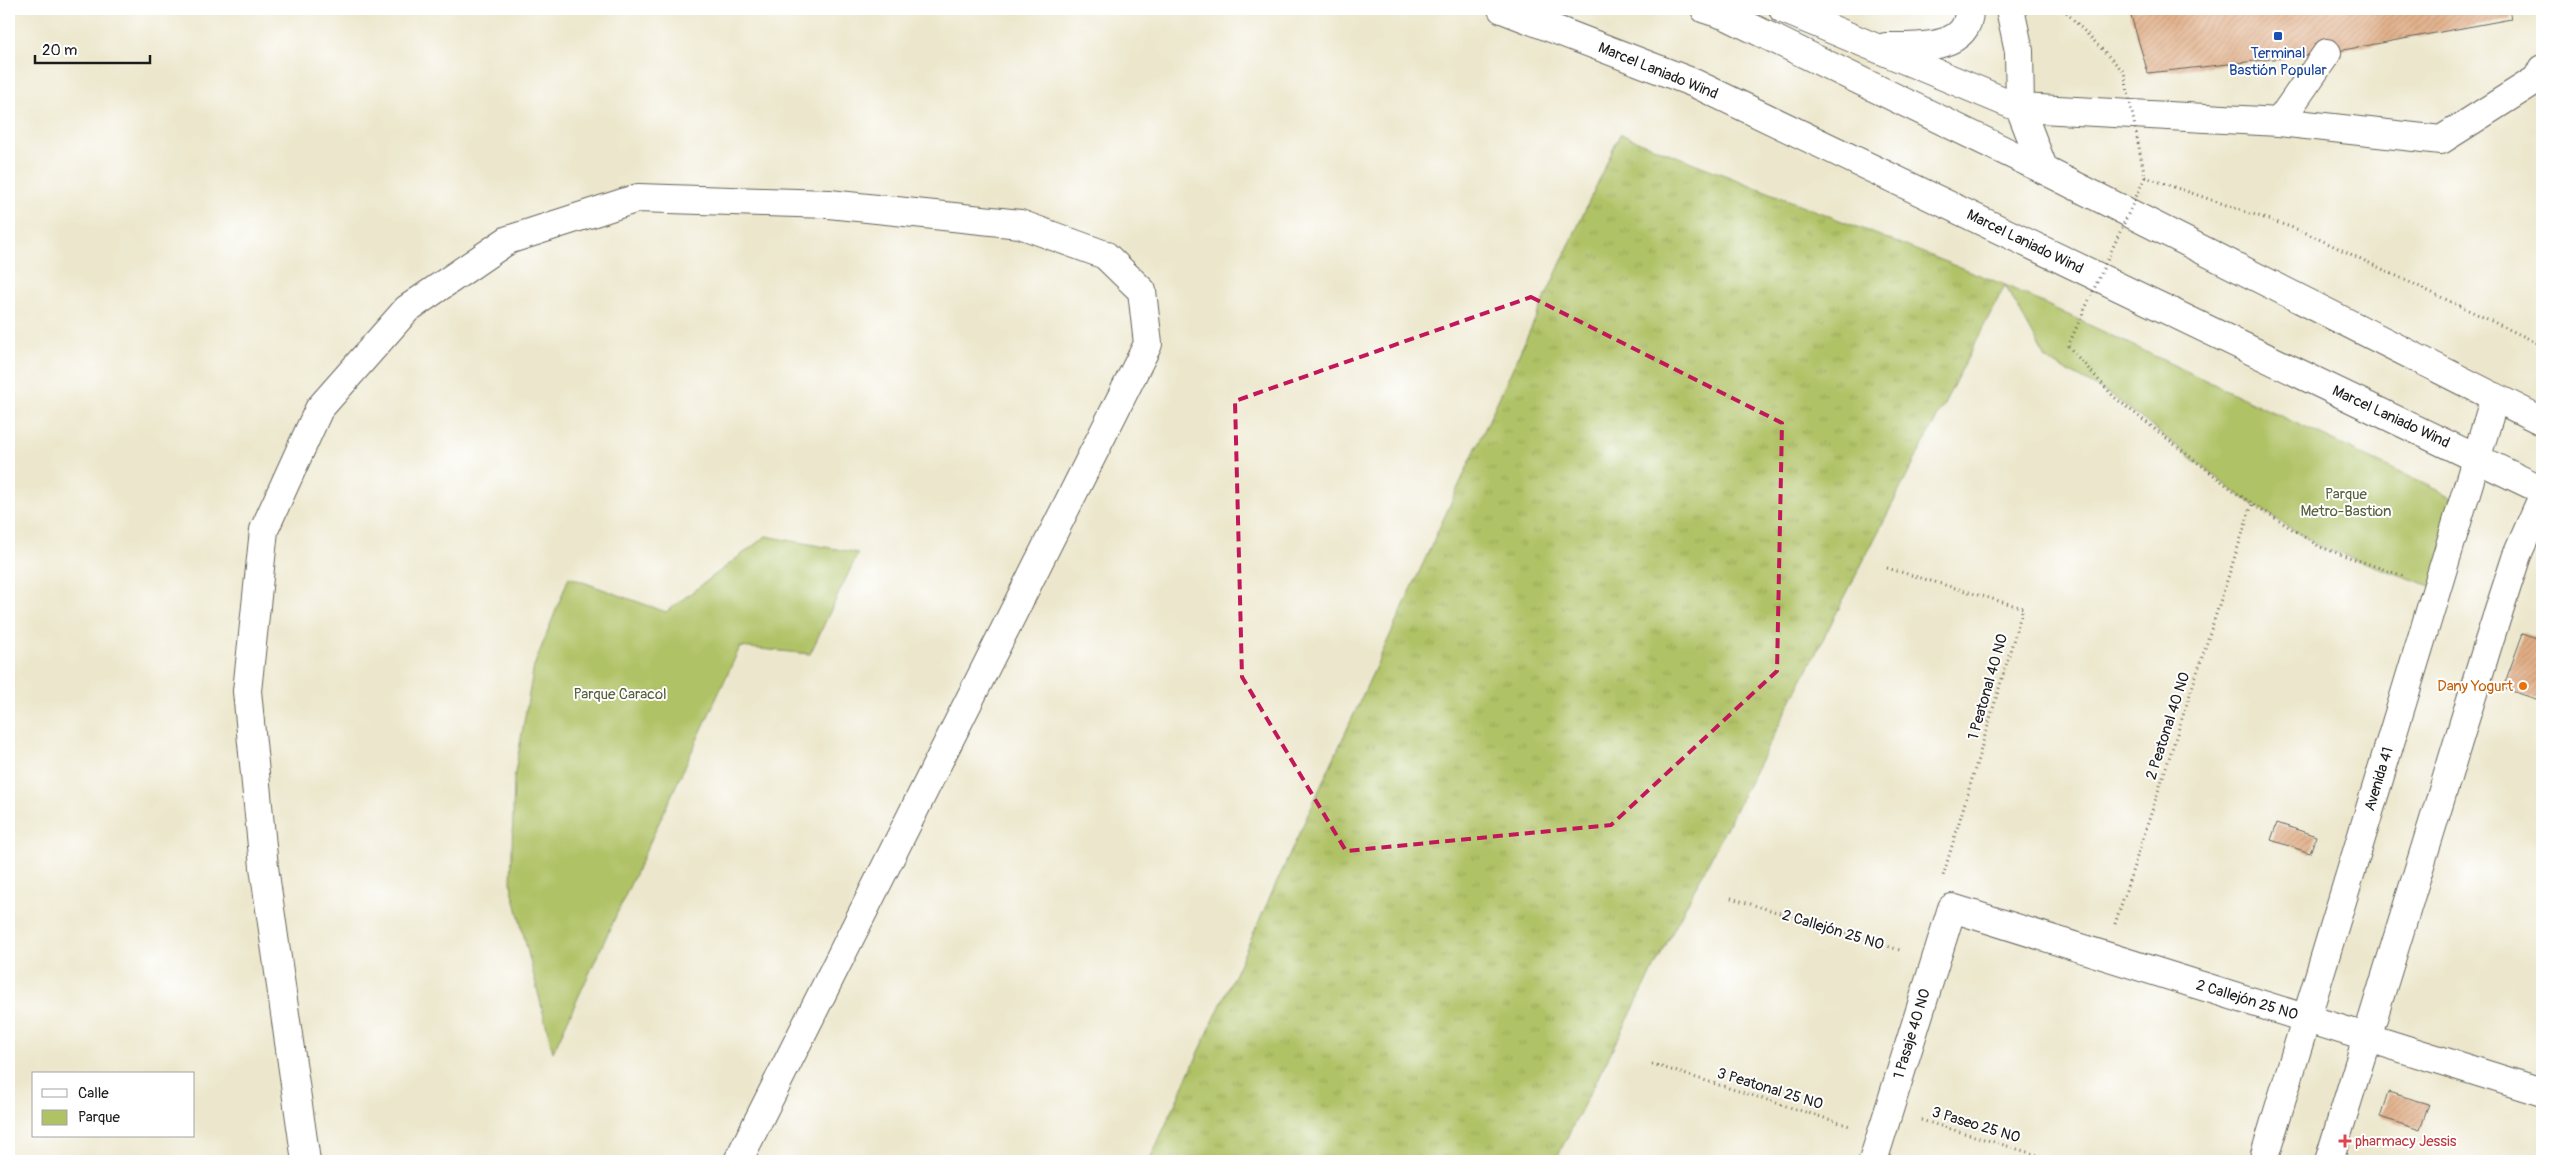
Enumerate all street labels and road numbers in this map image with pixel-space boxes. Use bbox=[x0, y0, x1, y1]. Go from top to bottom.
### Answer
street label: Marcel Laniado Wind bbox=[1595, 38, 1721, 104]
street label: Marcel Laniado Wind bbox=[1963, 205, 2087, 279]
street label: Marcel Laniado Wind bbox=[2329, 381, 2453, 453]
street label: 1 Peatonal 40 NO bbox=[1964, 632, 2012, 742]
street label: 2 Peatonal 40 NO bbox=[2142, 670, 2194, 782]
street label: Avenida 41 bbox=[2360, 745, 2398, 813]
street label: 2 Callejón 25 NO bbox=[1780, 906, 1886, 954]
street label: 2 Callejón 25 NO bbox=[2194, 976, 2300, 1024]
street label: 1 Pasaje 40 NO bbox=[1889, 987, 1935, 1081]
street label: 3 Peatonal 25 NO bbox=[1715, 1064, 1825, 1114]
street label: 3 Paseo 25 NO bbox=[1930, 1103, 2022, 1147]

